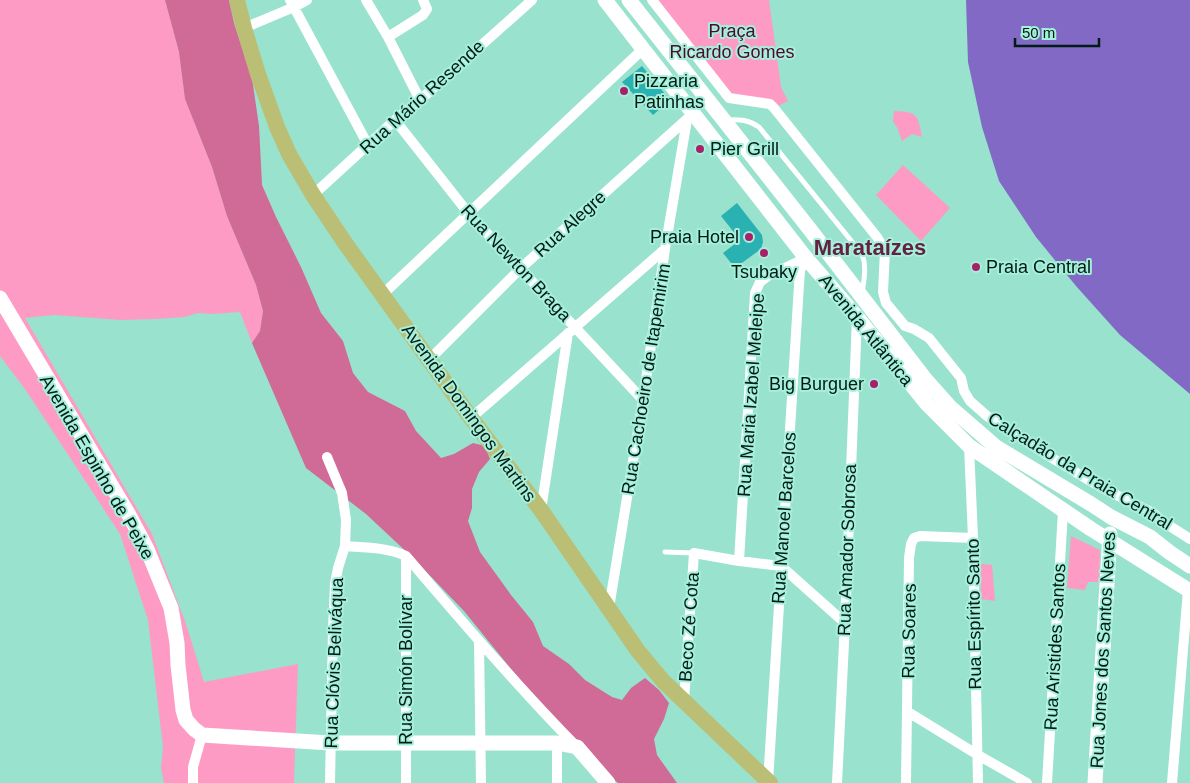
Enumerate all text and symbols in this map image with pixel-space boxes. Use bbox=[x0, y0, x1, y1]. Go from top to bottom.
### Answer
scale bar bbox=[1015, 15, 1099, 47]
park label: Praça Ricardo Gomes bbox=[669, 21, 795, 62]
text: 50 m bbox=[1022, 24, 1055, 41]
street label: Rua Mário Resende bbox=[356, 36, 488, 158]
place label: Pizzaria Patinhas bbox=[634, 71, 704, 112]
marker: Pizzaria Patinhas bbox=[618, 85, 630, 97]
place label: Pier Grill bbox=[710, 139, 779, 159]
marker: Pier Grill bbox=[694, 143, 706, 155]
street label: Rua Alegre bbox=[530, 187, 610, 261]
street label: Rua Newton Braga bbox=[457, 201, 576, 326]
place label: Praia Hotel bbox=[650, 227, 739, 247]
marker: Praia Hotel bbox=[743, 231, 755, 243]
district label: Marataízes bbox=[814, 235, 926, 260]
marker: Tsubaky bbox=[758, 247, 770, 259]
place label: Praia Central bbox=[986, 257, 1091, 277]
marker: Praia Central bbox=[970, 261, 982, 273]
street label: Rua Cachoeiro de Itapemirim bbox=[618, 262, 674, 496]
place label: Tsubaky bbox=[731, 262, 797, 282]
street label: Avenida Atlântica bbox=[815, 270, 918, 391]
street label: Rua Maria Izabel Meleipe bbox=[734, 292, 768, 498]
street label: Avenida Domingos Martins bbox=[398, 320, 540, 506]
street label: Avenida Espinho de Peixe bbox=[36, 371, 158, 563]
place label: Big Burguer bbox=[769, 374, 864, 394]
marker: Big Burguer bbox=[868, 378, 880, 390]
street label: Calçadão da Praia Central bbox=[984, 408, 1176, 534]
street label: Rua Manoel Barcelos bbox=[768, 431, 800, 605]
street label: Rua Amador Sobrosa bbox=[834, 463, 860, 636]
street label: Rua Jones dos Santos Neves bbox=[1087, 531, 1119, 769]
street label: Rua Espírito Santo bbox=[963, 538, 985, 690]
street label: Rua Aristides Santos bbox=[1041, 563, 1069, 731]
street label: Beco Zé Cota bbox=[675, 570, 703, 683]
street label: Rua Clóvis Beliváqua bbox=[321, 576, 347, 749]
street label: Rua Soares bbox=[898, 583, 920, 679]
street label: Rua Simón Bolívar bbox=[396, 595, 416, 745]

